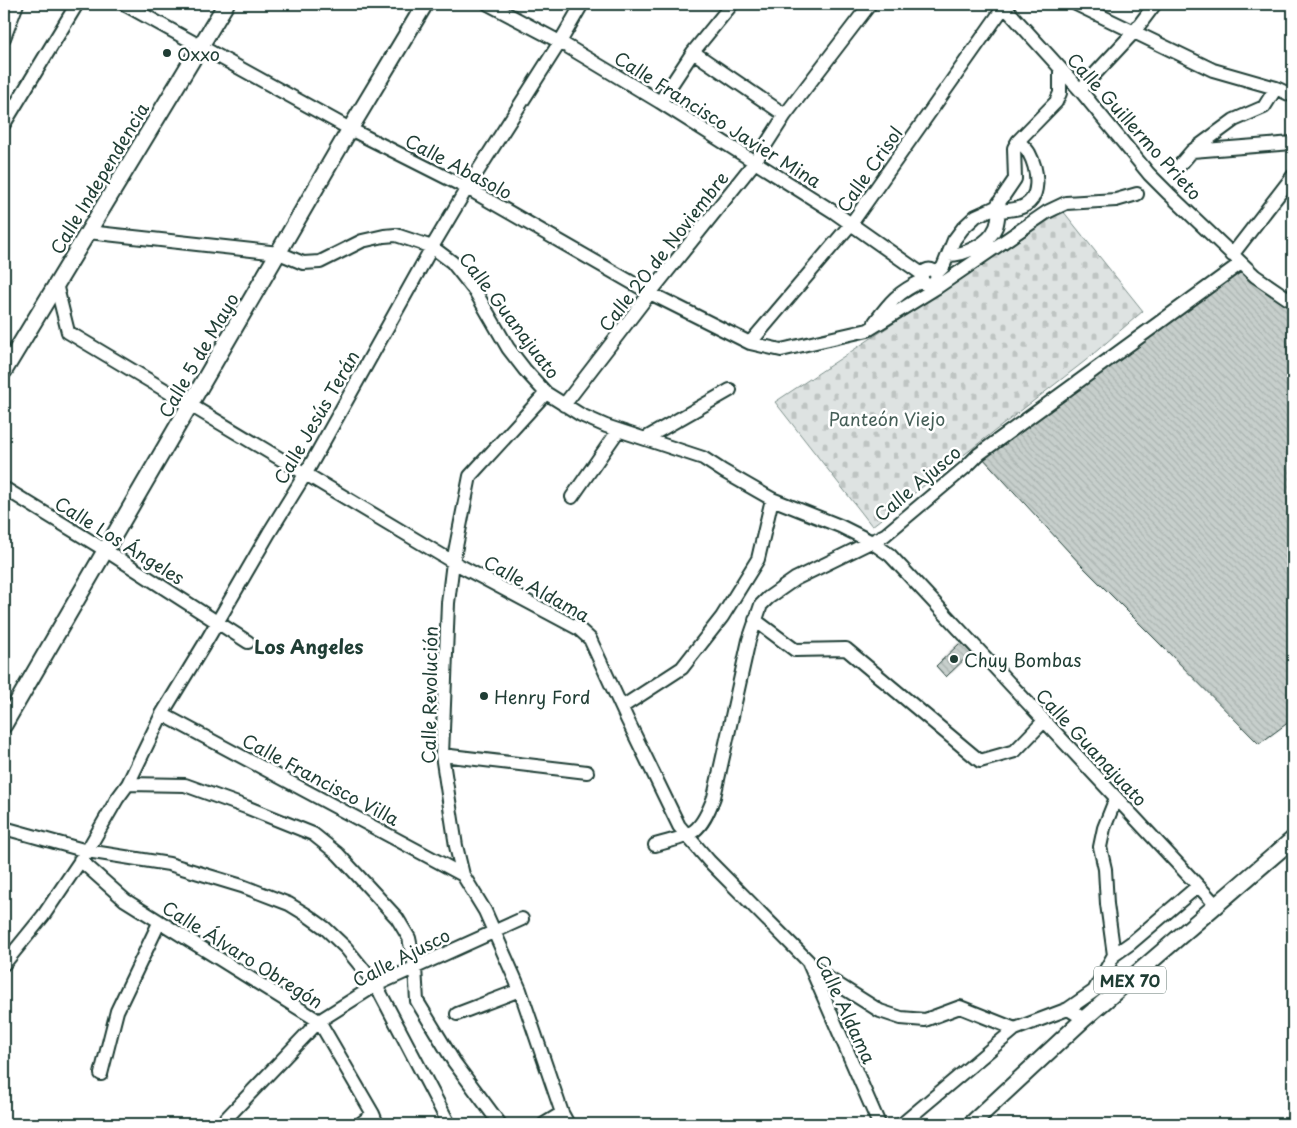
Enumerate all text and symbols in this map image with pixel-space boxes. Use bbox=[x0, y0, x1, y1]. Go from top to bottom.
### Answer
place label: Oxxo bbox=[177, 40, 220, 67]
street label: Calle Francisco Javier Mina bbox=[609, 44, 827, 194]
street label: Calle Guillermo Prieto bbox=[1061, 46, 1209, 206]
marker: Oxxo bbox=[161, 47, 173, 59]
street label: Calle Independencia bbox=[43, 97, 155, 259]
street label: Calle Crisol bbox=[829, 121, 909, 217]
street label: Calle Abasolo bbox=[401, 126, 517, 206]
street label: Calle 20 de Noviembre bbox=[592, 165, 734, 337]
street label: Calle Guanajuato bbox=[453, 246, 567, 384]
street label: Calle 5 de Mayo bbox=[151, 288, 245, 422]
street label: Calle Jesús Terán bbox=[267, 345, 365, 489]
park label: Panteón Viejo bbox=[829, 405, 945, 432]
street label: Calle Ajusco bbox=[868, 439, 966, 527]
street label: Calle Los Ángeles bbox=[50, 489, 190, 591]
street label: Calle Aldama bbox=[479, 548, 595, 629]
street label: Calle Revolución bbox=[414, 626, 444, 764]
district label: Los Angeles bbox=[254, 632, 364, 660]
place label: Chuy Bombas bbox=[964, 646, 1082, 673]
marker: Chuy Bombas bbox=[948, 653, 960, 665]
street label: Calle Guanajuato bbox=[1030, 682, 1154, 812]
place label: Henry Ford bbox=[494, 683, 590, 710]
marker: Henry Ford bbox=[478, 690, 490, 702]
street label: Calle Francisco Villa bbox=[238, 726, 405, 832]
street label: Calle Álvaro Obregón bbox=[157, 893, 329, 1015]
street label: Calle Ajusco bbox=[348, 921, 454, 993]
street label: Calle Aldama bbox=[809, 950, 883, 1068]
road number: MEX 70 bbox=[1094, 966, 1166, 994]

